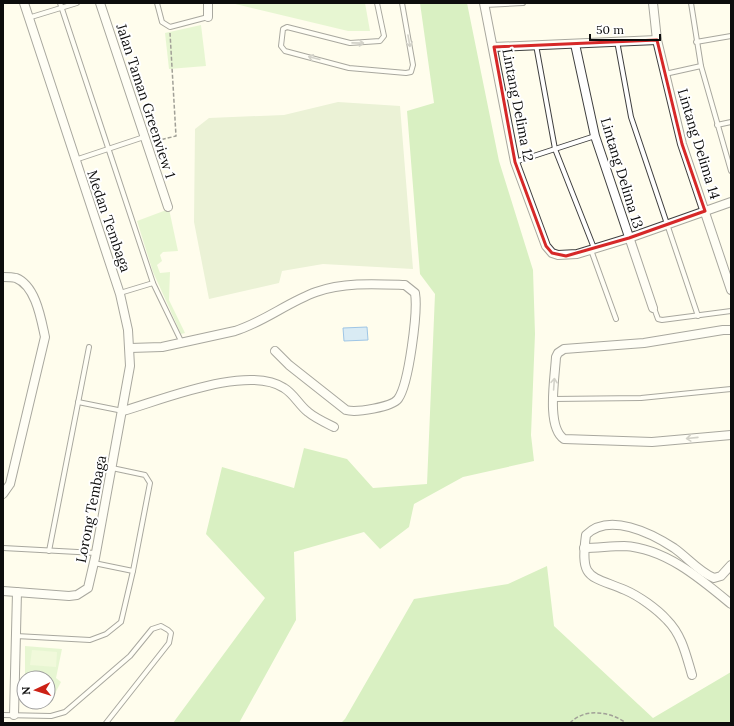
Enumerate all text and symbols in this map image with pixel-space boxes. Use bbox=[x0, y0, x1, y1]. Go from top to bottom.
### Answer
scale bar bbox=[590, 16, 660, 42]
street label: Jalan Taman Greenview 1 bbox=[112, 20, 180, 181]
text: 50 m bbox=[596, 22, 624, 37]
one-way arrow bbox=[405, 34, 413, 47]
one-way arrow bbox=[351, 39, 364, 47]
street label: Lintang Delima 12 bbox=[498, 47, 538, 163]
one-way arrow bbox=[307, 54, 320, 62]
street label: Lintang Delima 14 bbox=[674, 86, 725, 202]
street label: Lintang Delima 13 bbox=[597, 115, 647, 231]
street label: Medan Tembaga bbox=[83, 168, 135, 274]
one-way arrow bbox=[551, 378, 558, 391]
one-way arrow bbox=[686, 435, 699, 442]
street label: Lorong Tembaga bbox=[72, 454, 110, 564]
north arrow bbox=[16, 670, 56, 710]
text: N bbox=[19, 685, 33, 695]

